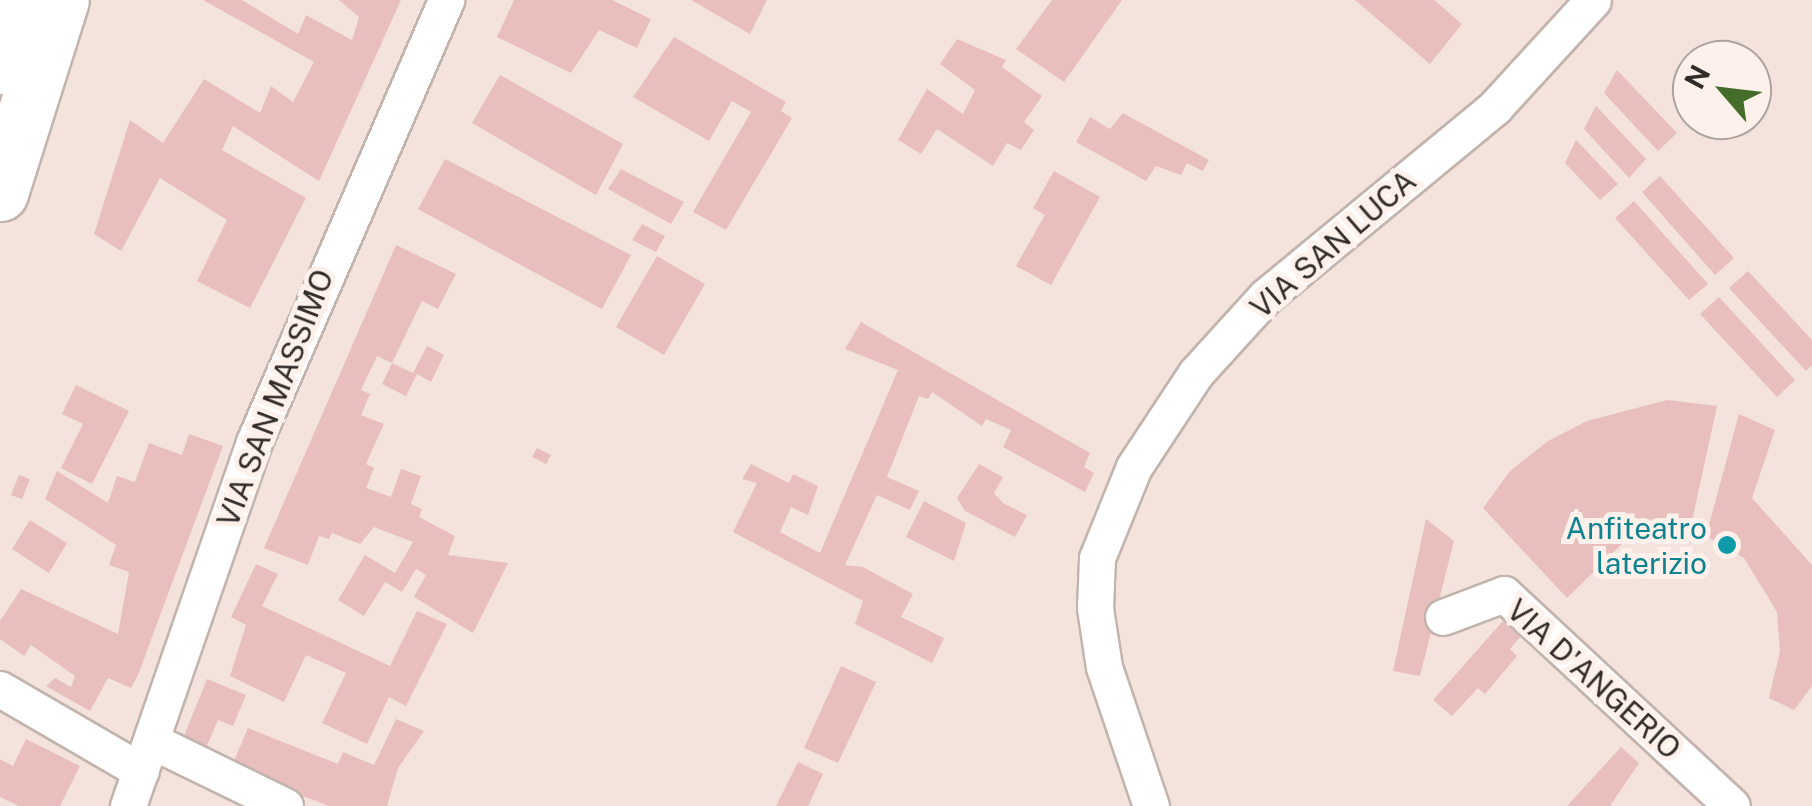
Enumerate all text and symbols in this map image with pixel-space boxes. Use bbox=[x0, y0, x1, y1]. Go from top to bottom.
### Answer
north arrow bbox=[1672, 40, 1772, 140]
text: N bbox=[1677, 59, 1717, 94]
street label: VIA SAN LUCA bbox=[1243, 162, 1423, 326]
street label: VIA SAN MASSIMO bbox=[209, 264, 341, 532]
place label: Anfiteatro laterizio bbox=[1566, 510, 1707, 580]
marker: Anfiteatro laterizio bbox=[1716, 534, 1738, 556]
street label: VIA D'ANGERIO bbox=[1500, 592, 1688, 766]

